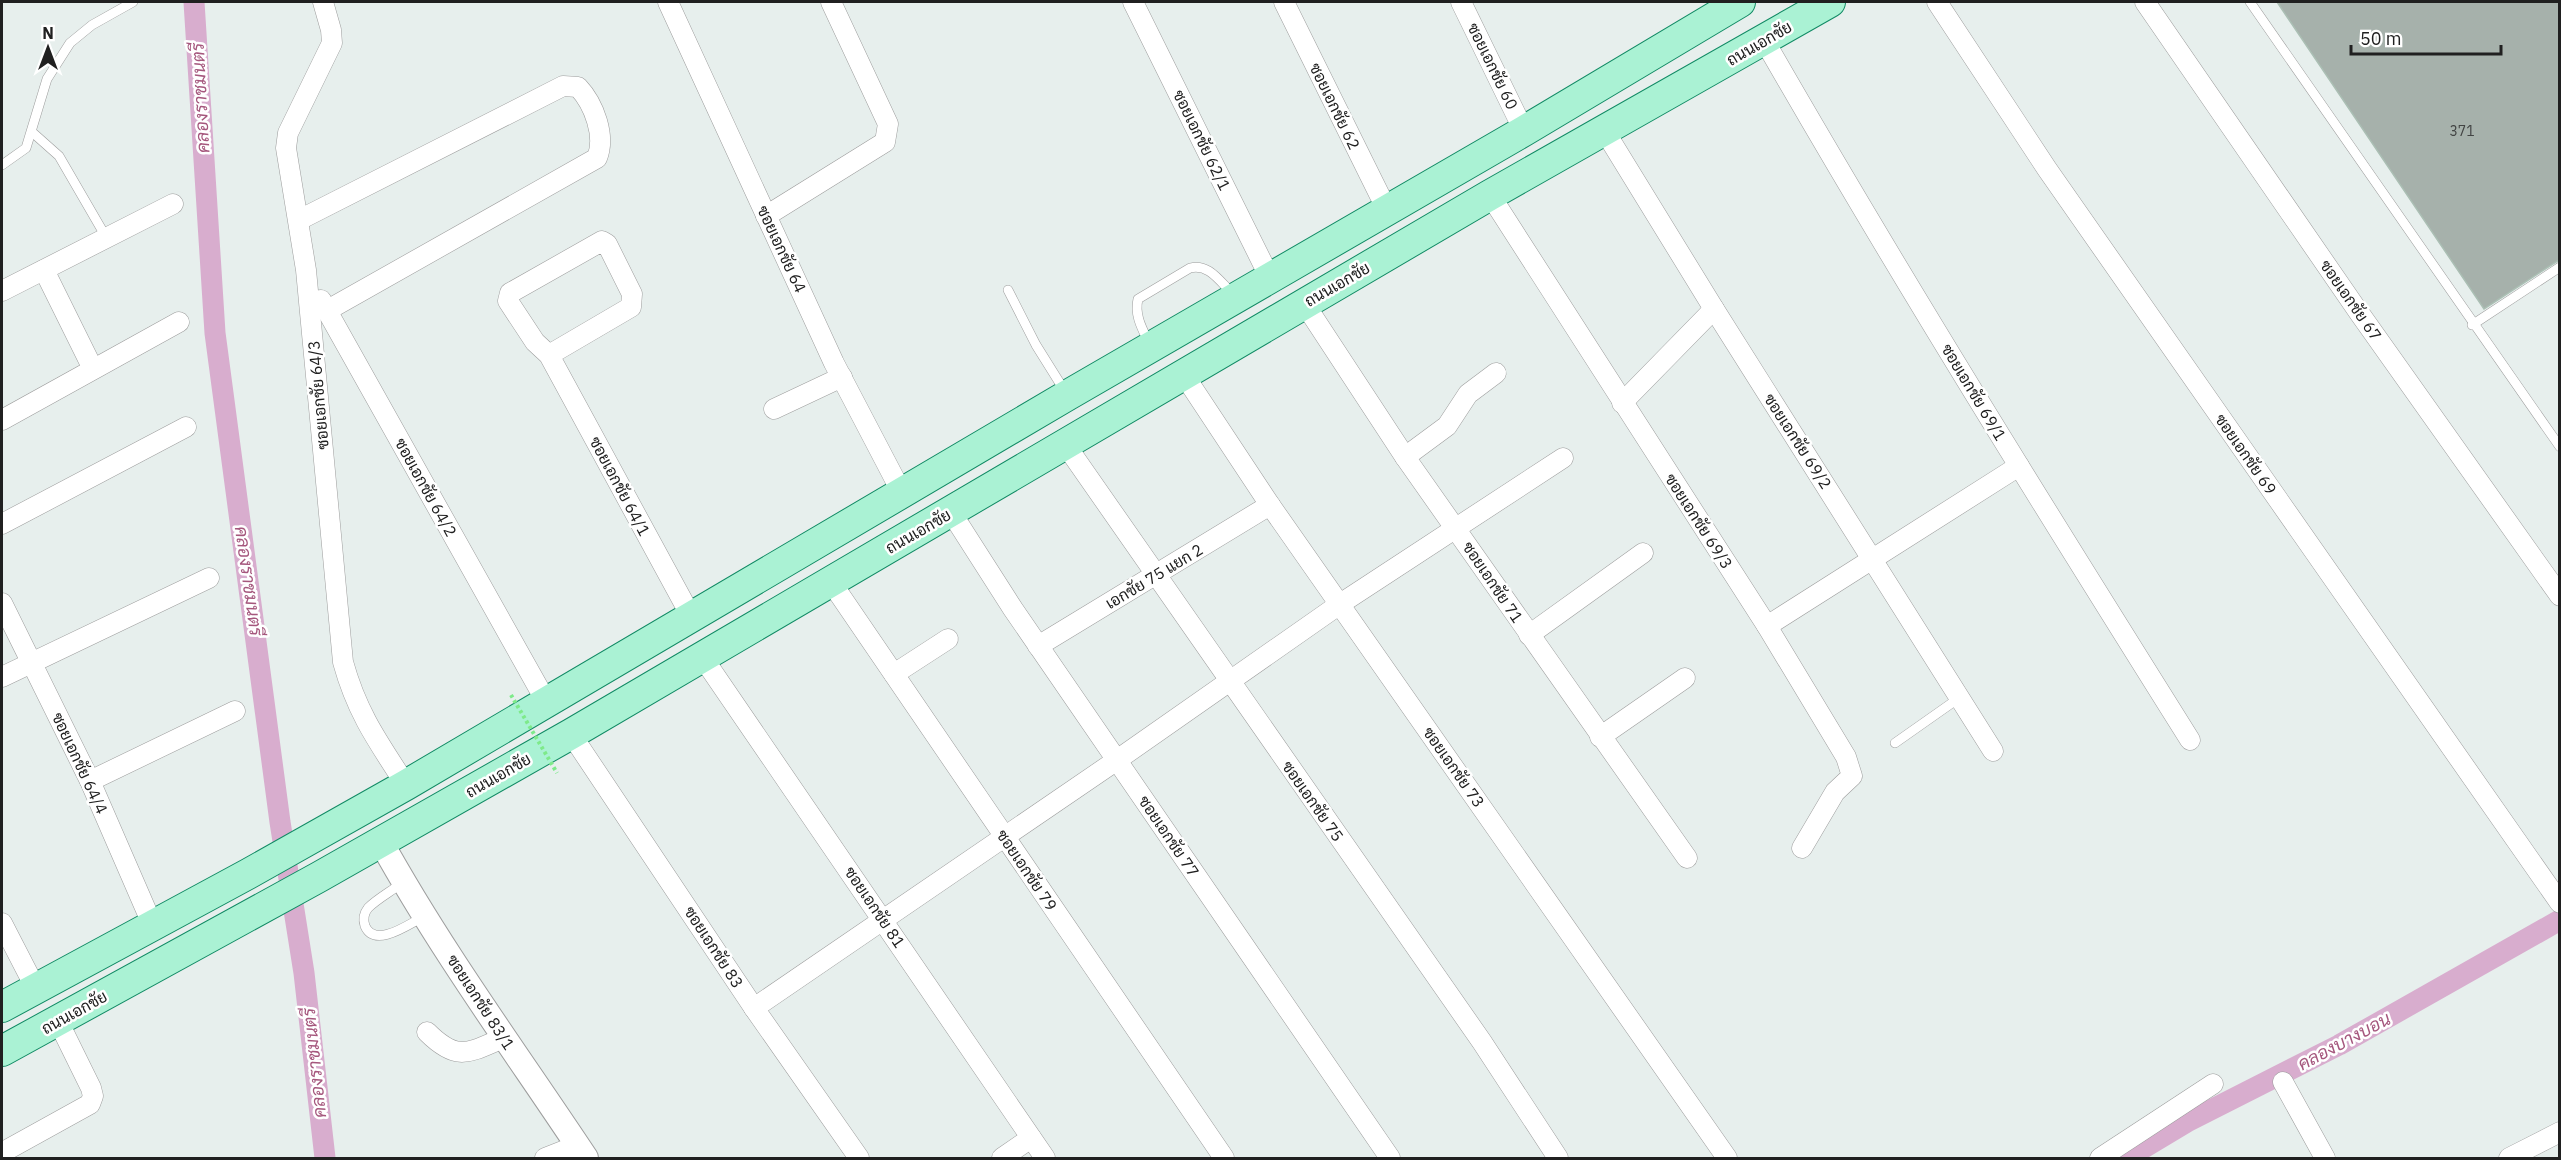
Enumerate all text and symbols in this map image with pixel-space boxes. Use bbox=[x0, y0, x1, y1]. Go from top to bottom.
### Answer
street label: ถนนเอกชัย bbox=[1723, 16, 1795, 70]
north arrow bbox=[18, 18, 78, 78]
scale bar bbox=[2351, 18, 2501, 56]
street label: ซอยเอกชัย 60 bbox=[1463, 19, 1523, 113]
text: N bbox=[42, 23, 54, 43]
text: 50 m bbox=[2360, 27, 2402, 50]
water label: คลองราชมนตรี bbox=[185, 41, 214, 154]
street label: ซอยเอกชัย 62 bbox=[1305, 59, 1365, 153]
street label: ซอยเอกชัย 62/1 bbox=[1169, 86, 1235, 194]
house number: 371 bbox=[2449, 122, 2475, 140]
street label: ซอยเอกชัย 64 bbox=[753, 202, 811, 296]
street label: ซอยเอกชัย 67 bbox=[2316, 256, 2386, 344]
street label: ถนนเอกชัย bbox=[1301, 257, 1373, 311]
street label: ซอยเอกชัย 64/3 bbox=[303, 340, 333, 450]
street label: ซอยเอกชัย 69/1 bbox=[1937, 340, 2011, 444]
street label: ซอยเอกชัย 69/2 bbox=[1760, 390, 1836, 492]
street label: ซอยเอกชัย 69 bbox=[2211, 410, 2281, 498]
street label: ซอยเอกชัย 64/1 bbox=[585, 433, 655, 539]
street label: ซอยเอกชัย 64/2 bbox=[391, 434, 461, 540]
street label: ซอยเอกชัย 69/3 bbox=[1661, 470, 1737, 572]
street label: ถนนเอกชัย bbox=[882, 504, 954, 558]
water label: คลองราชมนตรี bbox=[230, 525, 269, 639]
street label: ซอยเอกชัย 71 bbox=[1458, 538, 1528, 626]
street label: เอกชัย 75 แยก 2 bbox=[1102, 539, 1206, 613]
street label: ซอยเอกชัย 64/4 bbox=[48, 709, 112, 817]
street label: ซอยเอกชัย 73 bbox=[1419, 723, 1489, 811]
street label: ถนนเอกชัย bbox=[462, 748, 534, 802]
street label: ซอยเอกชัย 75 bbox=[1278, 757, 1348, 845]
street label: ซอยเอกชัย 77 bbox=[1134, 792, 1204, 880]
street label: ซอยเอกชัย 79 bbox=[992, 826, 1062, 914]
street label: ซอยเอกชัย 81 bbox=[840, 863, 910, 951]
street label: ซอยเอกชัย 83 bbox=[680, 902, 748, 992]
street label: ซอยเอกชัย 83/1 bbox=[443, 951, 519, 1053]
street label: ถนนเอกชัย bbox=[38, 986, 110, 1038]
water label: คลองราชมนตรี bbox=[296, 1006, 331, 1119]
water label: คลองบางบอน bbox=[2293, 1007, 2395, 1075]

